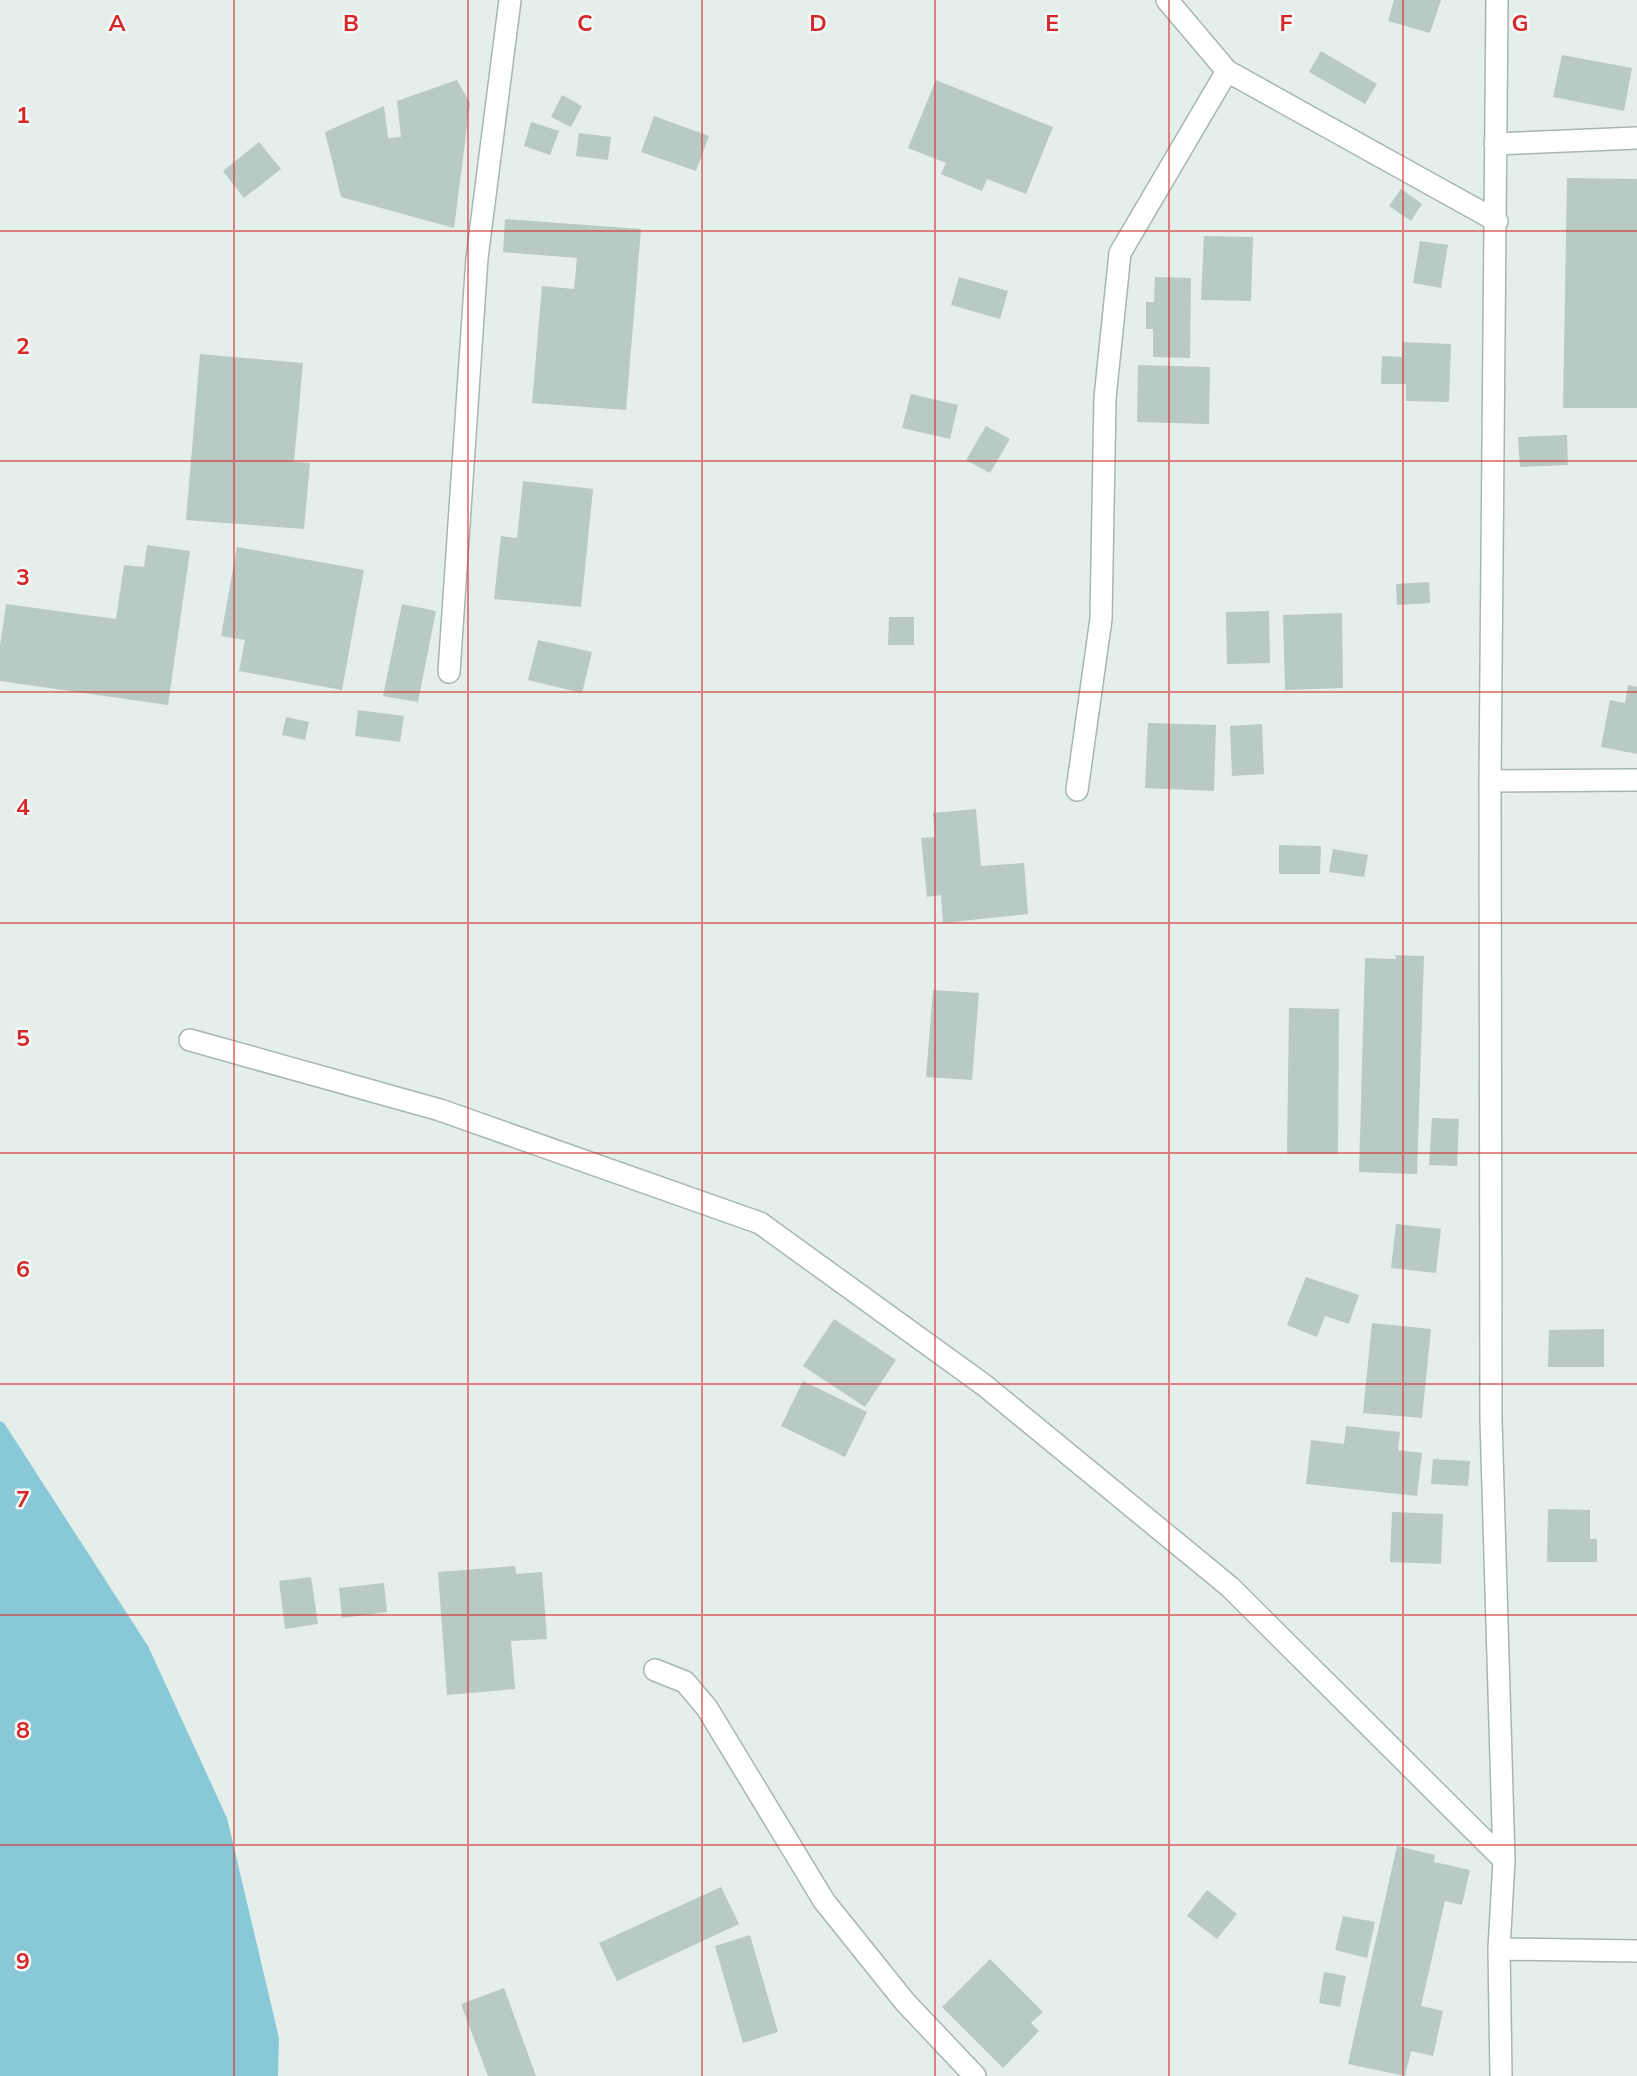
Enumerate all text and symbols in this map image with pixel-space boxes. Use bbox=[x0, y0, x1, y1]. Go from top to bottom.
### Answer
text: A bbox=[108, 8, 126, 37]
text: B bbox=[343, 8, 359, 37]
text: C bbox=[577, 8, 593, 37]
text: D bbox=[809, 8, 827, 37]
text: E bbox=[1045, 8, 1059, 37]
text: F bbox=[1279, 8, 1293, 37]
text: G bbox=[1511, 8, 1529, 37]
text: 1 bbox=[16, 100, 30, 129]
text: 2 bbox=[16, 331, 30, 360]
text: 3 bbox=[16, 562, 30, 591]
text: 4 bbox=[16, 792, 30, 821]
text: 5 bbox=[16, 1023, 30, 1052]
text: 6 bbox=[16, 1254, 30, 1283]
text: 7 bbox=[16, 1484, 30, 1513]
text: 8 bbox=[16, 1715, 30, 1744]
text: 9 bbox=[16, 1946, 30, 1975]

